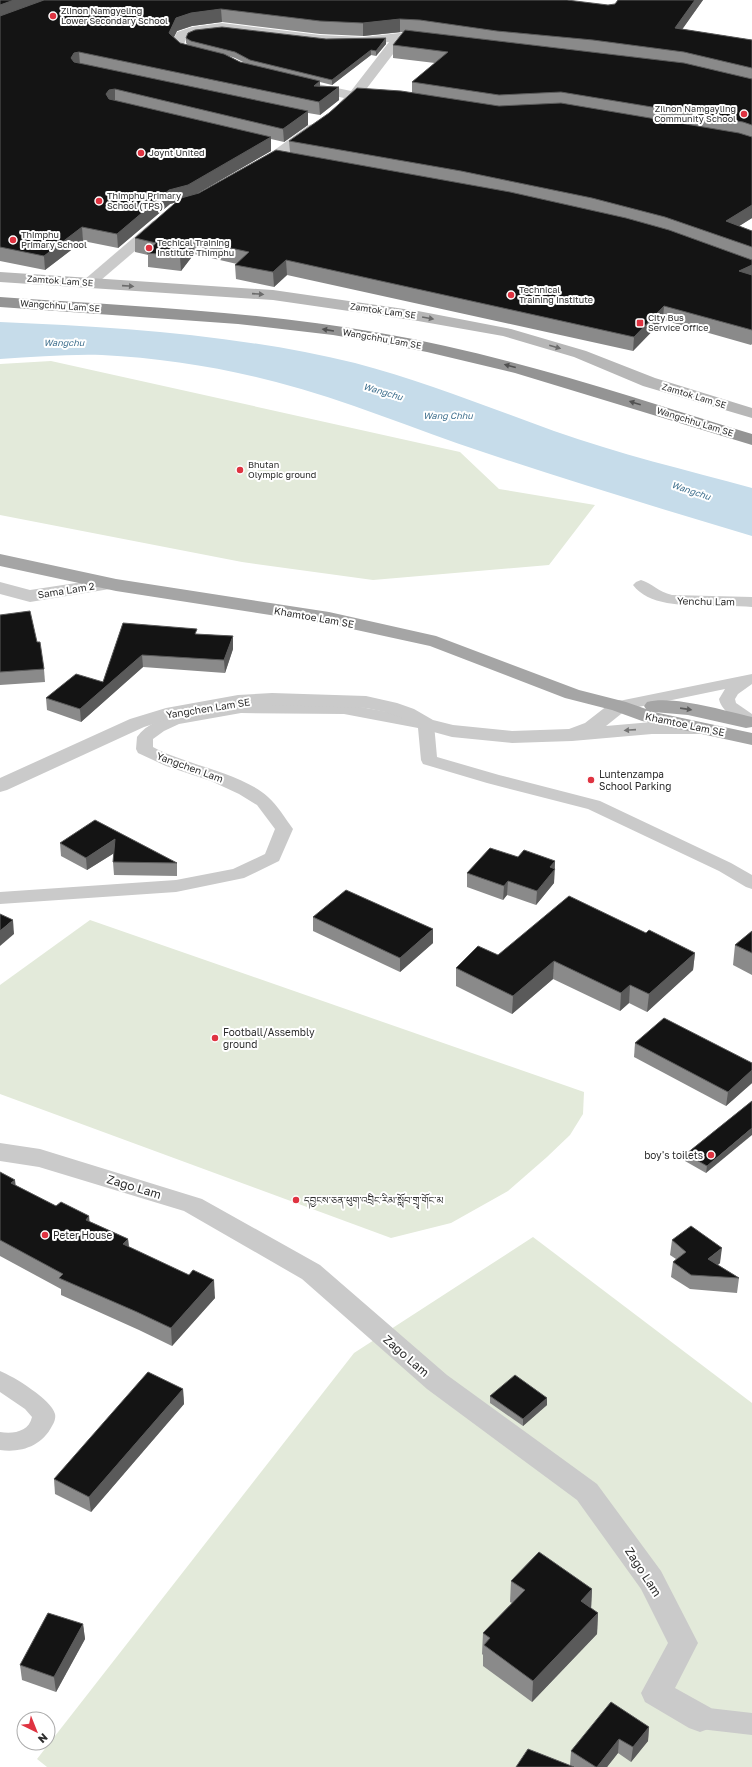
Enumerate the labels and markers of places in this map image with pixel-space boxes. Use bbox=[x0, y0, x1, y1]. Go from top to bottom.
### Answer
place label: Zlinon Namgyeling Lower Secondary School bbox=[61, 5, 168, 26]
marker: Zlinon Namgyeling Lower Secondary School bbox=[48, 11, 58, 21]
place label: Zilnon Namgayling Community School bbox=[654, 103, 736, 124]
marker: Zilnon Namgayling Community School bbox=[739, 109, 749, 119]
place label: Joynt United bbox=[149, 147, 204, 158]
marker: Joynt United bbox=[136, 148, 146, 158]
place label: Thimphu Primary School (TPS) bbox=[107, 190, 181, 211]
marker: Thimphu Primary School (TPS) bbox=[94, 196, 104, 206]
place label: Thimphu Primary School bbox=[21, 229, 87, 250]
marker: Thimphu Primary School bbox=[8, 235, 18, 245]
place label: Techical Training Institute Thimphu bbox=[157, 237, 234, 258]
marker: Techical Training Institute Thimphu bbox=[144, 243, 154, 253]
place label: Technical Training Institute bbox=[519, 284, 593, 305]
marker: Technical Training Institute bbox=[506, 290, 516, 300]
place label: City Bus Service Office bbox=[648, 312, 708, 333]
marker: City Bus Service Office bbox=[635, 318, 645, 328]
place label: Bhutan Olympic ground bbox=[248, 459, 316, 480]
marker: Bhutan Olympic ground bbox=[235, 465, 245, 475]
place label: Luntenzampa School Parking bbox=[599, 768, 671, 792]
marker: Luntenzampa School Parking bbox=[586, 775, 596, 785]
place label: Football/Assembly ground bbox=[223, 1026, 315, 1050]
marker: Football/Assembly ground bbox=[210, 1033, 220, 1043]
place label: boy's toilets bbox=[644, 1149, 703, 1161]
marker: boy's toilets bbox=[706, 1150, 716, 1160]
place label: དབྱངས་ཅན་ཕུག་འབྲིང་རིམ་སློབ་གྲྭ་གོང་མ bbox=[304, 1193, 443, 1210]
marker: དབྱངས་ཅན་ཕུག་འབྲིང་རིམ་སློབ་གྲྭ་གོང་མ bbox=[291, 1195, 301, 1205]
place label: Peter House bbox=[53, 1229, 112, 1241]
marker: Peter House bbox=[40, 1230, 50, 1240]

